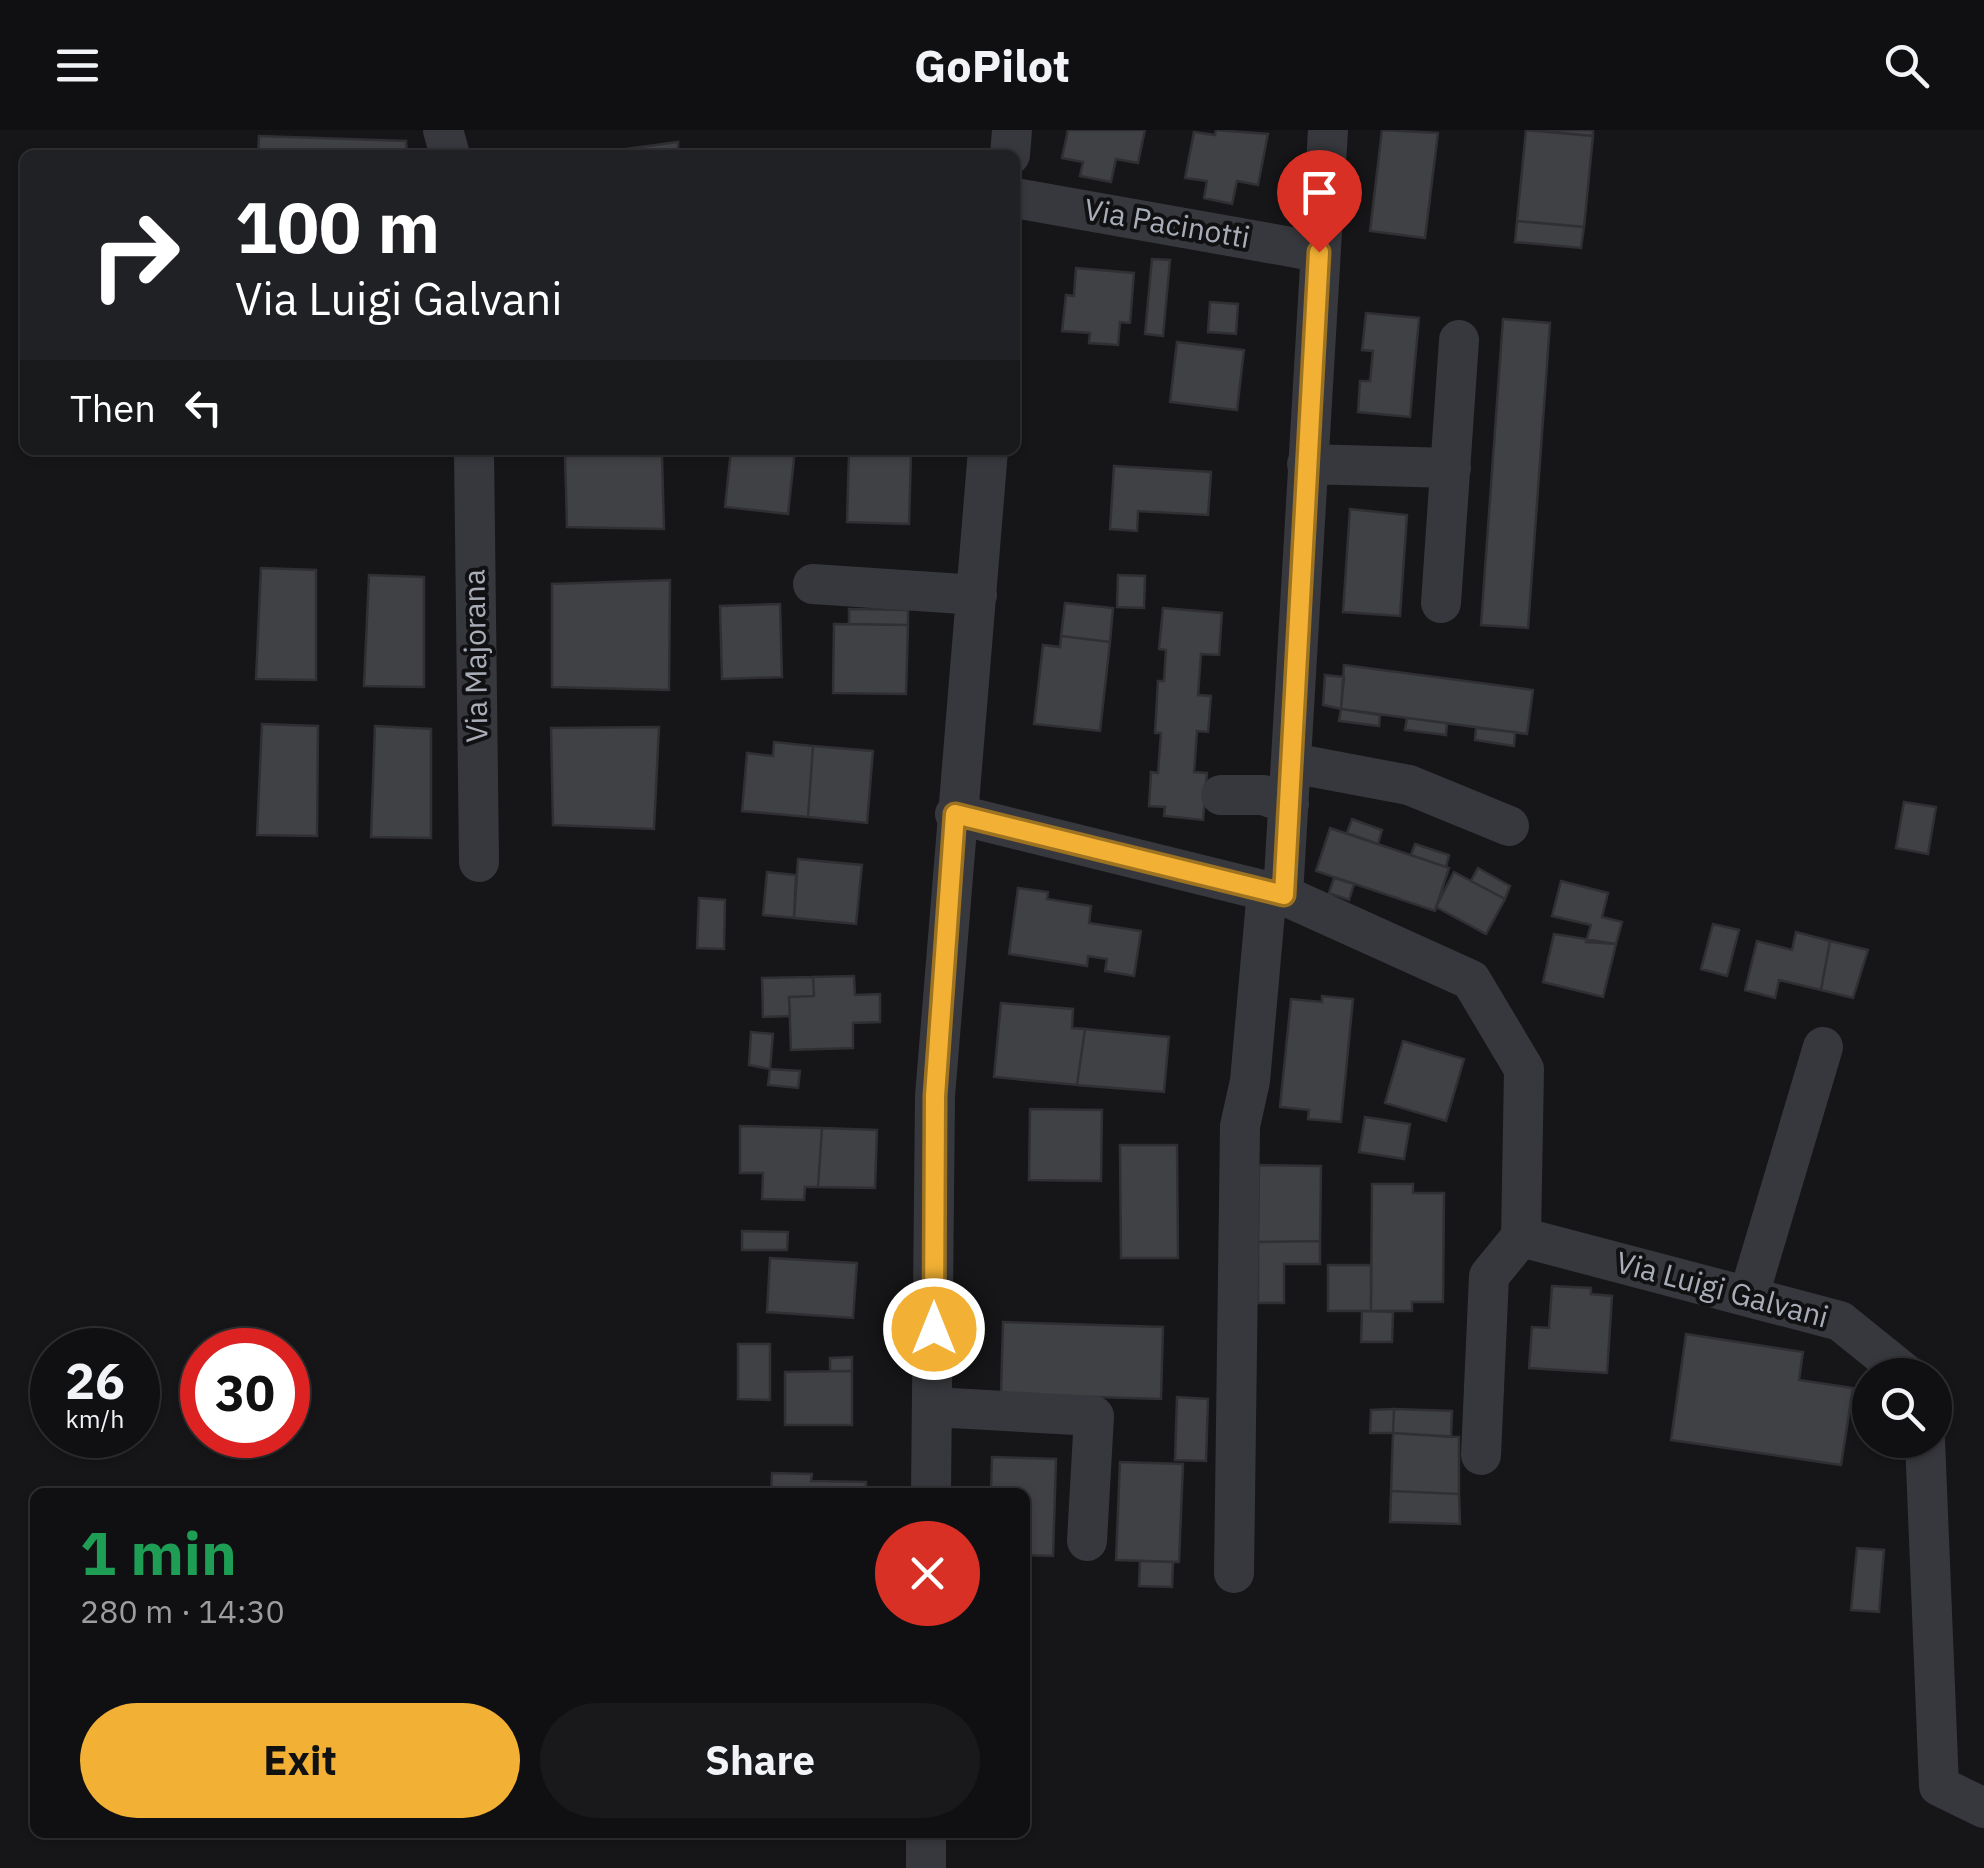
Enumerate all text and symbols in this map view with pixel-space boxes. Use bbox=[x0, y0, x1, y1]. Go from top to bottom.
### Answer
text: GoPilot bbox=[914, 36, 1070, 94]
icon: menu bbox=[50, 38, 105, 93]
icon: search bbox=[1879, 38, 1934, 93]
pin bbox=[1277, 150, 1362, 253]
icon: arrive bbox=[1292, 165, 1347, 220]
text: 100 m bbox=[235, 181, 440, 272]
street label: Via Pacinotti bbox=[1081, 189, 1253, 256]
icon: right bbox=[70, 190, 200, 320]
text: Via Luigi Galvani bbox=[235, 269, 563, 327]
icon: left bbox=[176, 380, 231, 435]
text: Then bbox=[70, 383, 156, 432]
street label: Via Majorana bbox=[453, 569, 496, 743]
street label: Via Luigi Galvani bbox=[1612, 1241, 1833, 1336]
position arrow bbox=[882, 1277, 986, 1381]
speed limit sign: 30 bbox=[180, 1328, 310, 1458]
text: 26 bbox=[65, 1348, 125, 1413]
map controls bbox=[1852, 1358, 1952, 1458]
button: search bbox=[1852, 1358, 1952, 1458]
text: km/h bbox=[66, 1402, 124, 1435]
text: 1 min bbox=[80, 1513, 237, 1592]
button: close bbox=[875, 1521, 980, 1626]
text: 280 m · 14:30 bbox=[80, 1590, 285, 1632]
button: Exit bbox=[80, 1703, 520, 1818]
button: Share bbox=[540, 1703, 980, 1818]

